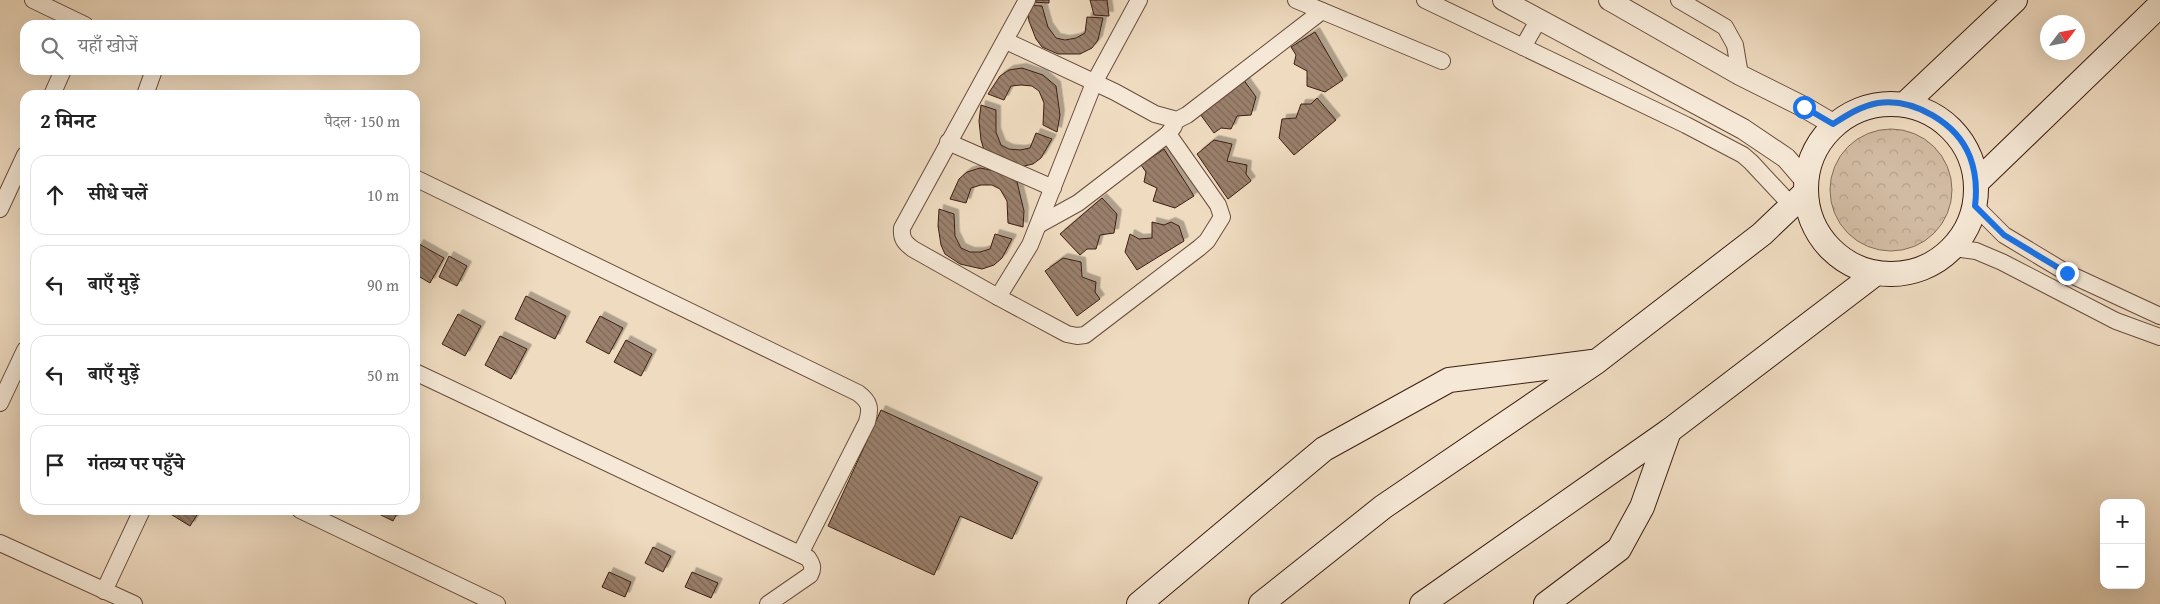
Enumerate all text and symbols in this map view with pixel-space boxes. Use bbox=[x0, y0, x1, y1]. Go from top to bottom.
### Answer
north arrow bbox=[2040, 15, 2085, 60]
search box bbox=[20, 20, 420, 75]
text: यहाँ खोजें bbox=[78, 31, 138, 59]
icon: search bbox=[38, 34, 66, 62]
route start bbox=[1793, 96, 1816, 119]
text: 2 मिनट bbox=[40, 105, 95, 136]
text: पैदल · 150 m bbox=[324, 109, 400, 133]
text: सीधे चलें bbox=[88, 179, 147, 207]
icon: ahead bbox=[41, 181, 69, 209]
text: 10 m bbox=[367, 183, 399, 207]
route end bbox=[2056, 262, 2079, 285]
text: बाएँ मुड़ें bbox=[88, 269, 139, 297]
icon: left bbox=[41, 271, 69, 299]
text: 90 m bbox=[367, 273, 399, 297]
text: बाएँ मुड़ें bbox=[88, 359, 139, 387]
icon: left bbox=[41, 361, 69, 389]
text: 50 m bbox=[367, 363, 399, 387]
text: गंतव्य पर पहुँचे bbox=[88, 449, 184, 477]
icon: arrive bbox=[41, 451, 69, 479]
map controls bbox=[2100, 499, 2145, 589]
button: + bbox=[2100, 499, 2145, 544]
button: − bbox=[2100, 544, 2145, 589]

